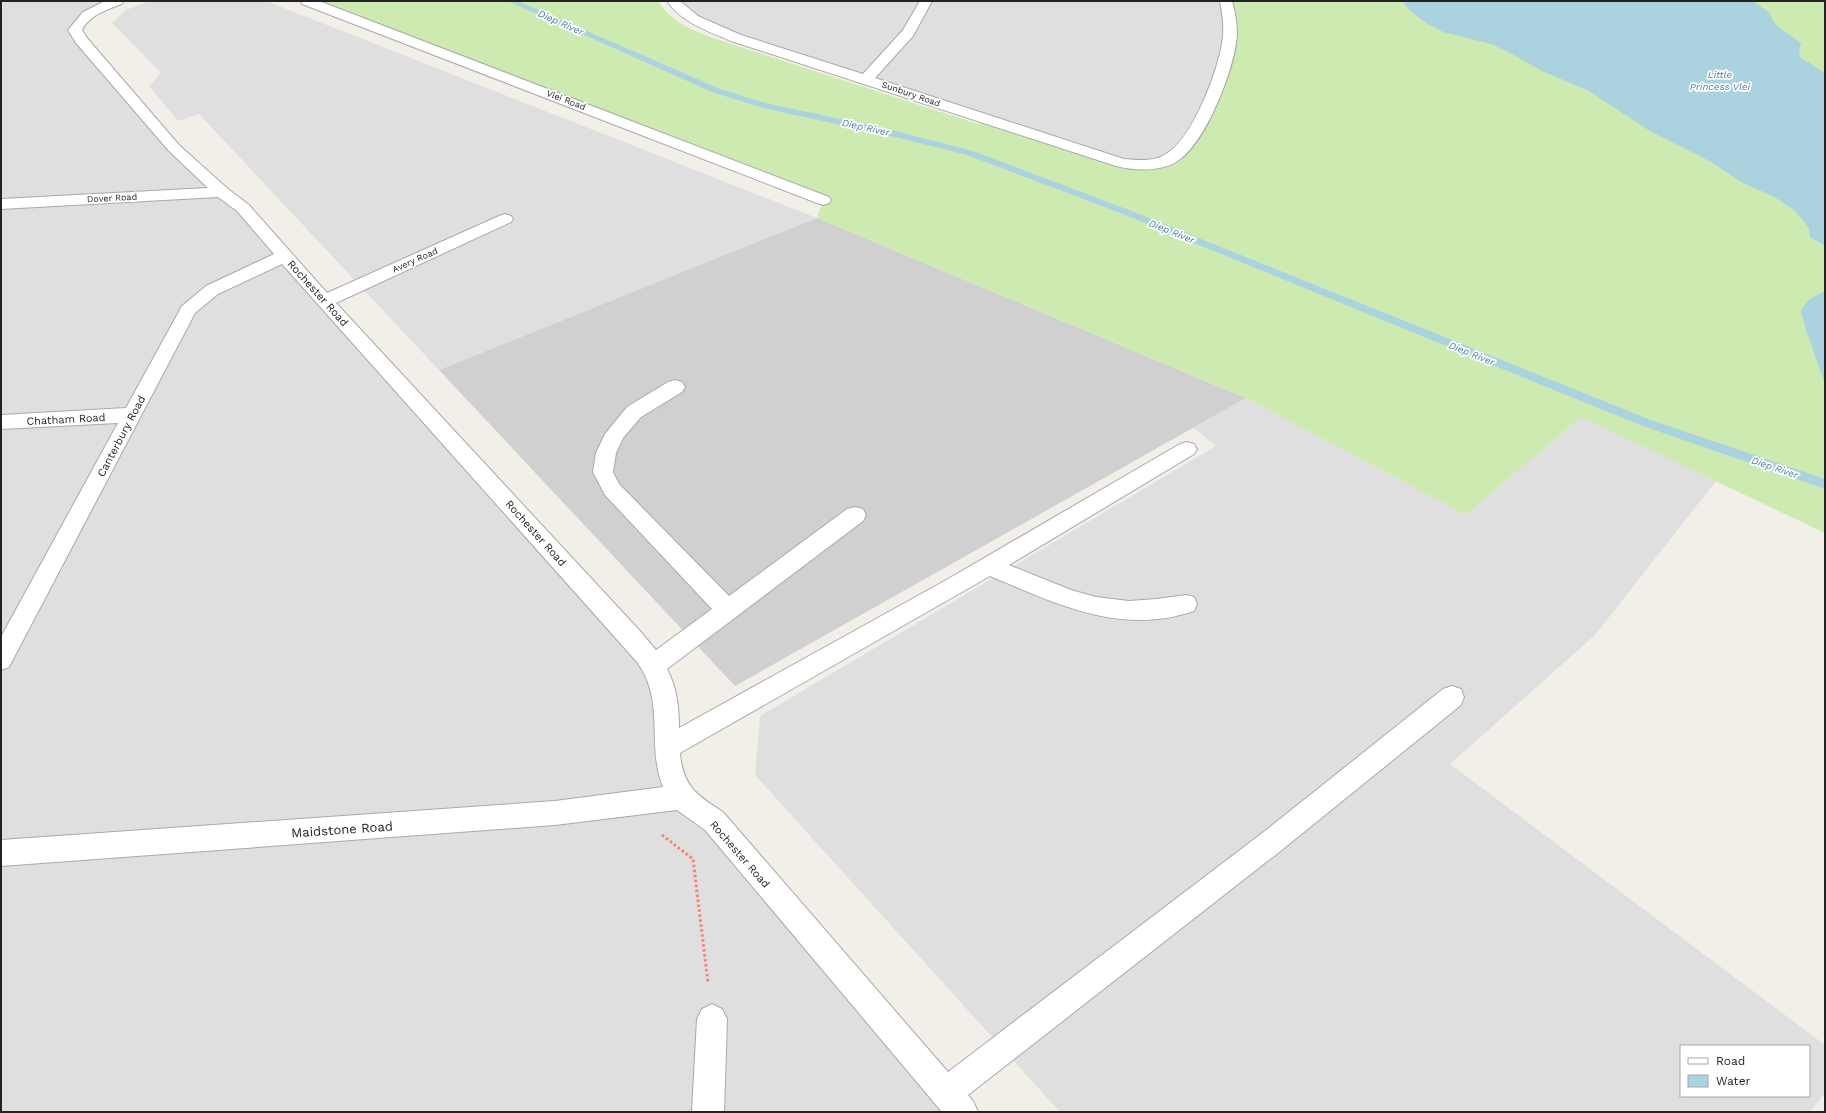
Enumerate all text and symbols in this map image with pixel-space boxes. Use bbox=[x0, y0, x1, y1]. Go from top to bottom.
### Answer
water label: Diep River bbox=[536, 8, 586, 38]
water label: Little Princess Vlei bbox=[1690, 69, 1751, 92]
street label: Sunbury Road bbox=[880, 79, 942, 109]
street label: Vlei Road bbox=[545, 88, 587, 112]
water label: Diep River bbox=[841, 117, 892, 138]
street label: Dover Road bbox=[87, 192, 137, 204]
water label: Diep River bbox=[1147, 217, 1197, 246]
street label: Avery Road bbox=[391, 246, 439, 274]
street label: Rochester Road bbox=[284, 258, 351, 329]
water label: Diep River bbox=[1447, 339, 1497, 368]
street label: Canterbury Road bbox=[95, 393, 148, 479]
street label: Chatham Road bbox=[26, 411, 106, 428]
water label: Diep River bbox=[1750, 454, 1801, 481]
street label: Rochester Road bbox=[502, 498, 569, 569]
street label: Maidstone Road bbox=[291, 818, 393, 841]
street label: Rochester Road bbox=[707, 818, 772, 891]
legend bbox=[1680, 1045, 1810, 1097]
text: Road bbox=[1716, 1054, 1745, 1068]
text: Water bbox=[1716, 1074, 1751, 1088]

